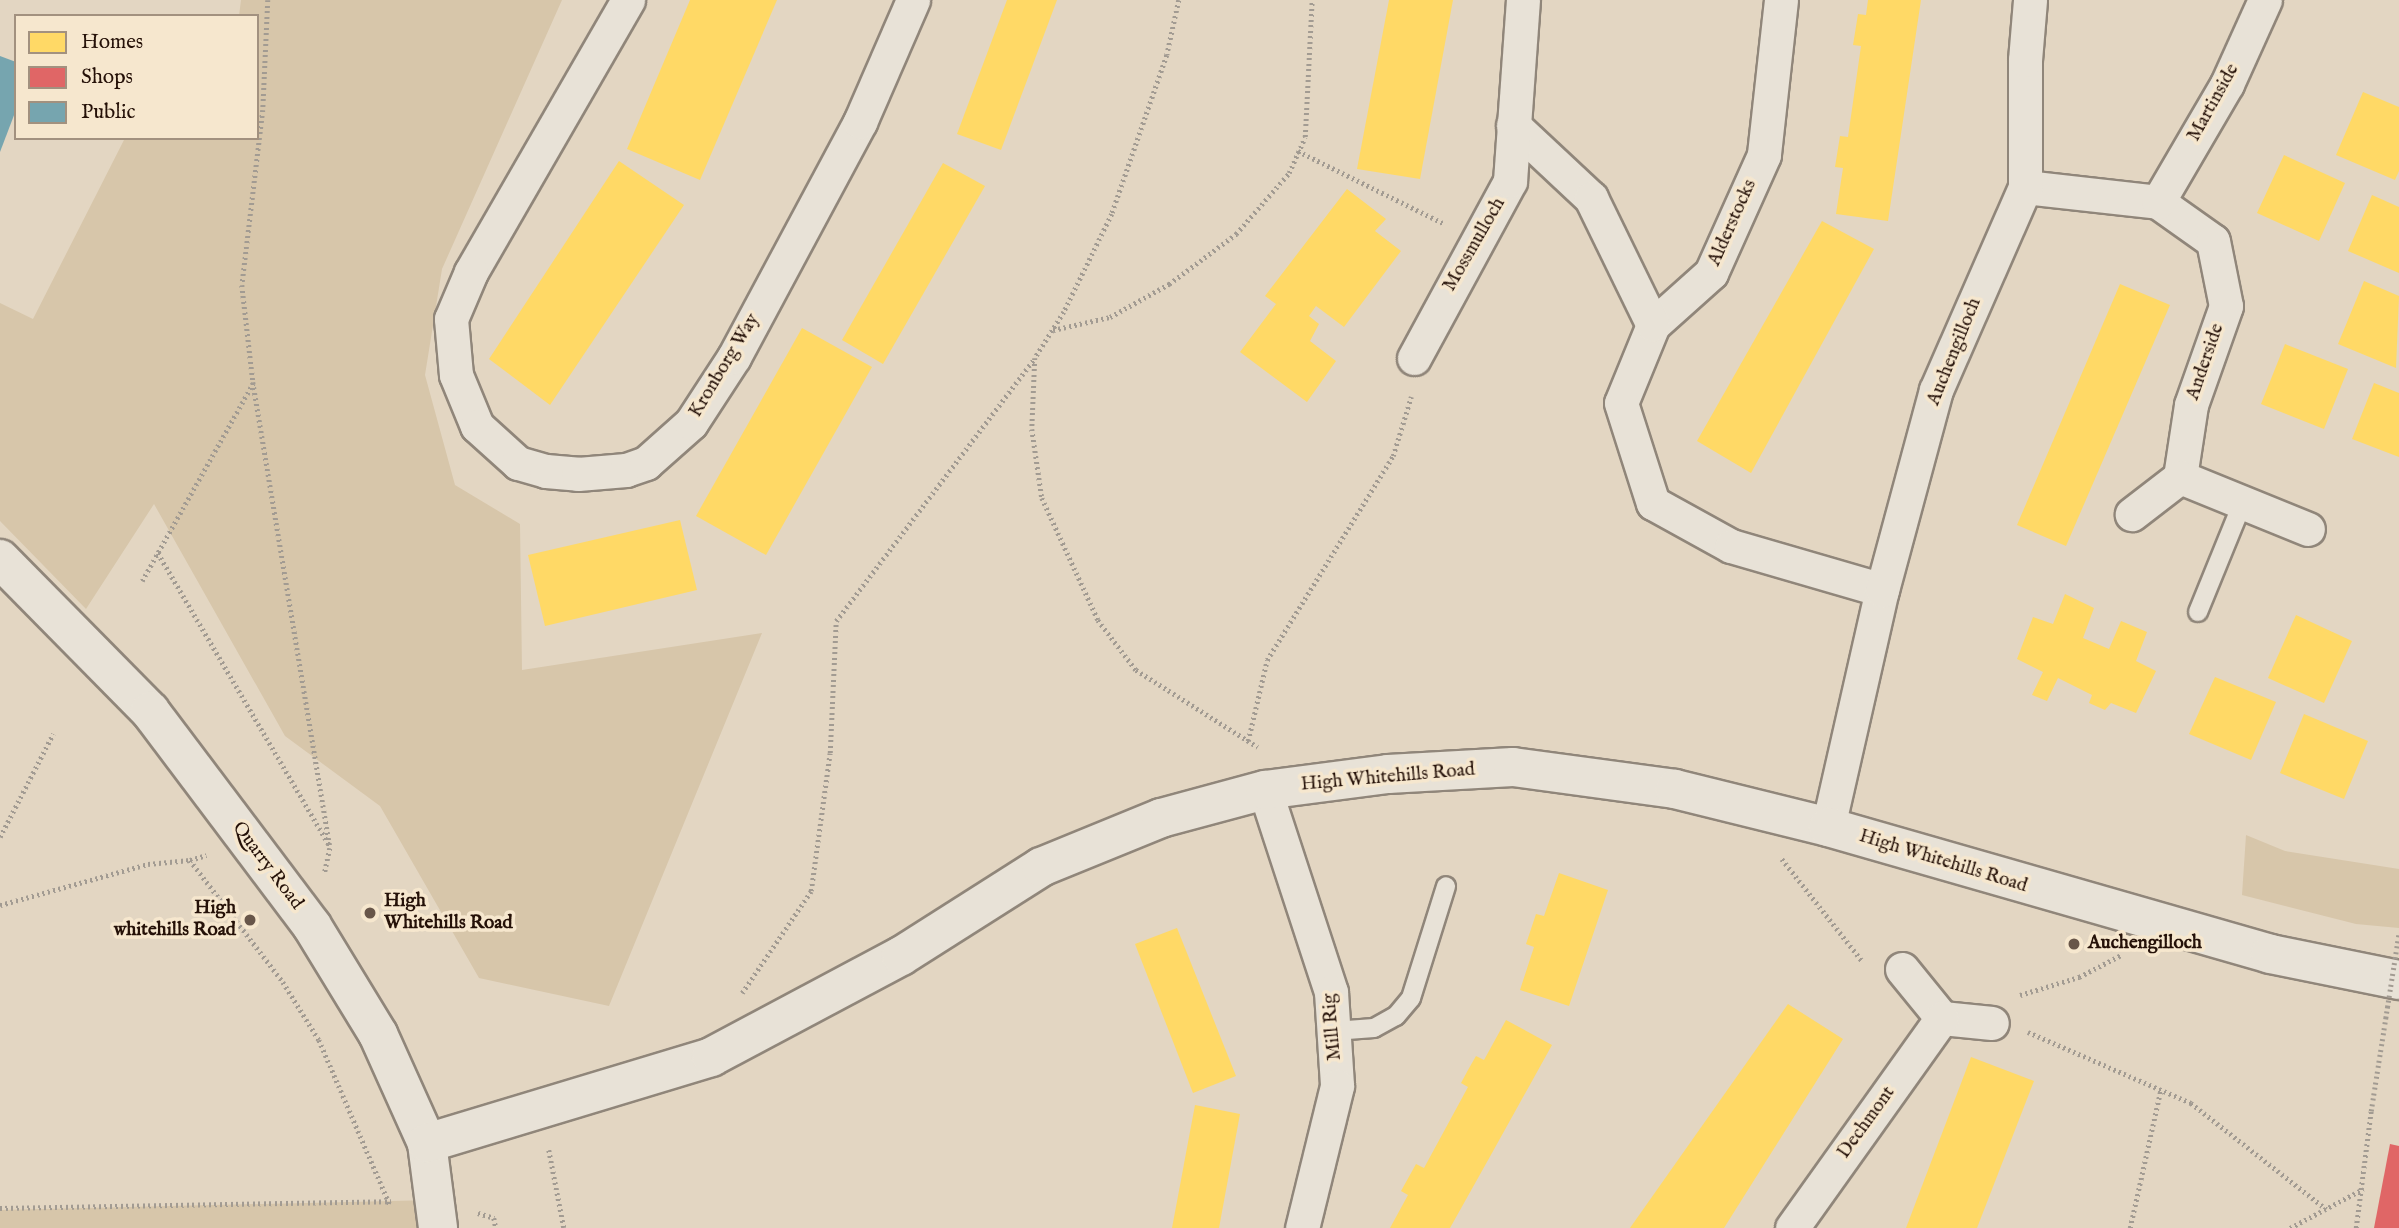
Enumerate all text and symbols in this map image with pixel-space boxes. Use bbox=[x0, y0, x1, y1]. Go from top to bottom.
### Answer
legend bbox=[14, 14, 259, 140]
text: Homes bbox=[81, 29, 143, 56]
street label: Martinside bbox=[2183, 60, 2245, 146]
text: Shops bbox=[81, 64, 133, 91]
text: Public bbox=[81, 99, 135, 126]
street label: Alderstocks bbox=[1704, 176, 1762, 270]
street label: Mossmulloch bbox=[1439, 194, 1511, 296]
street label: Auchengilloch bbox=[1923, 295, 1987, 409]
street label: Kronborg Way bbox=[685, 310, 765, 422]
street label: Anderside bbox=[2182, 321, 2230, 403]
street label: High Whitehills Road bbox=[1300, 759, 1476, 797]
street label: Quarry Road bbox=[227, 818, 307, 914]
street label: High Whitehills Road bbox=[1856, 826, 2030, 898]
place label: High Whitehills Road bbox=[384, 891, 513, 935]
place label: High whitehills Road bbox=[114, 898, 236, 942]
marker: High Whitehills Road bbox=[362, 905, 378, 921]
marker: High whitehills Road bbox=[242, 912, 258, 928]
place label: Auchengilloch bbox=[2088, 933, 2202, 955]
marker: Auchengilloch bbox=[2066, 936, 2082, 952]
street label: Mill Rig bbox=[1319, 993, 1347, 1061]
street label: Dechmont bbox=[1833, 1082, 1901, 1164]

